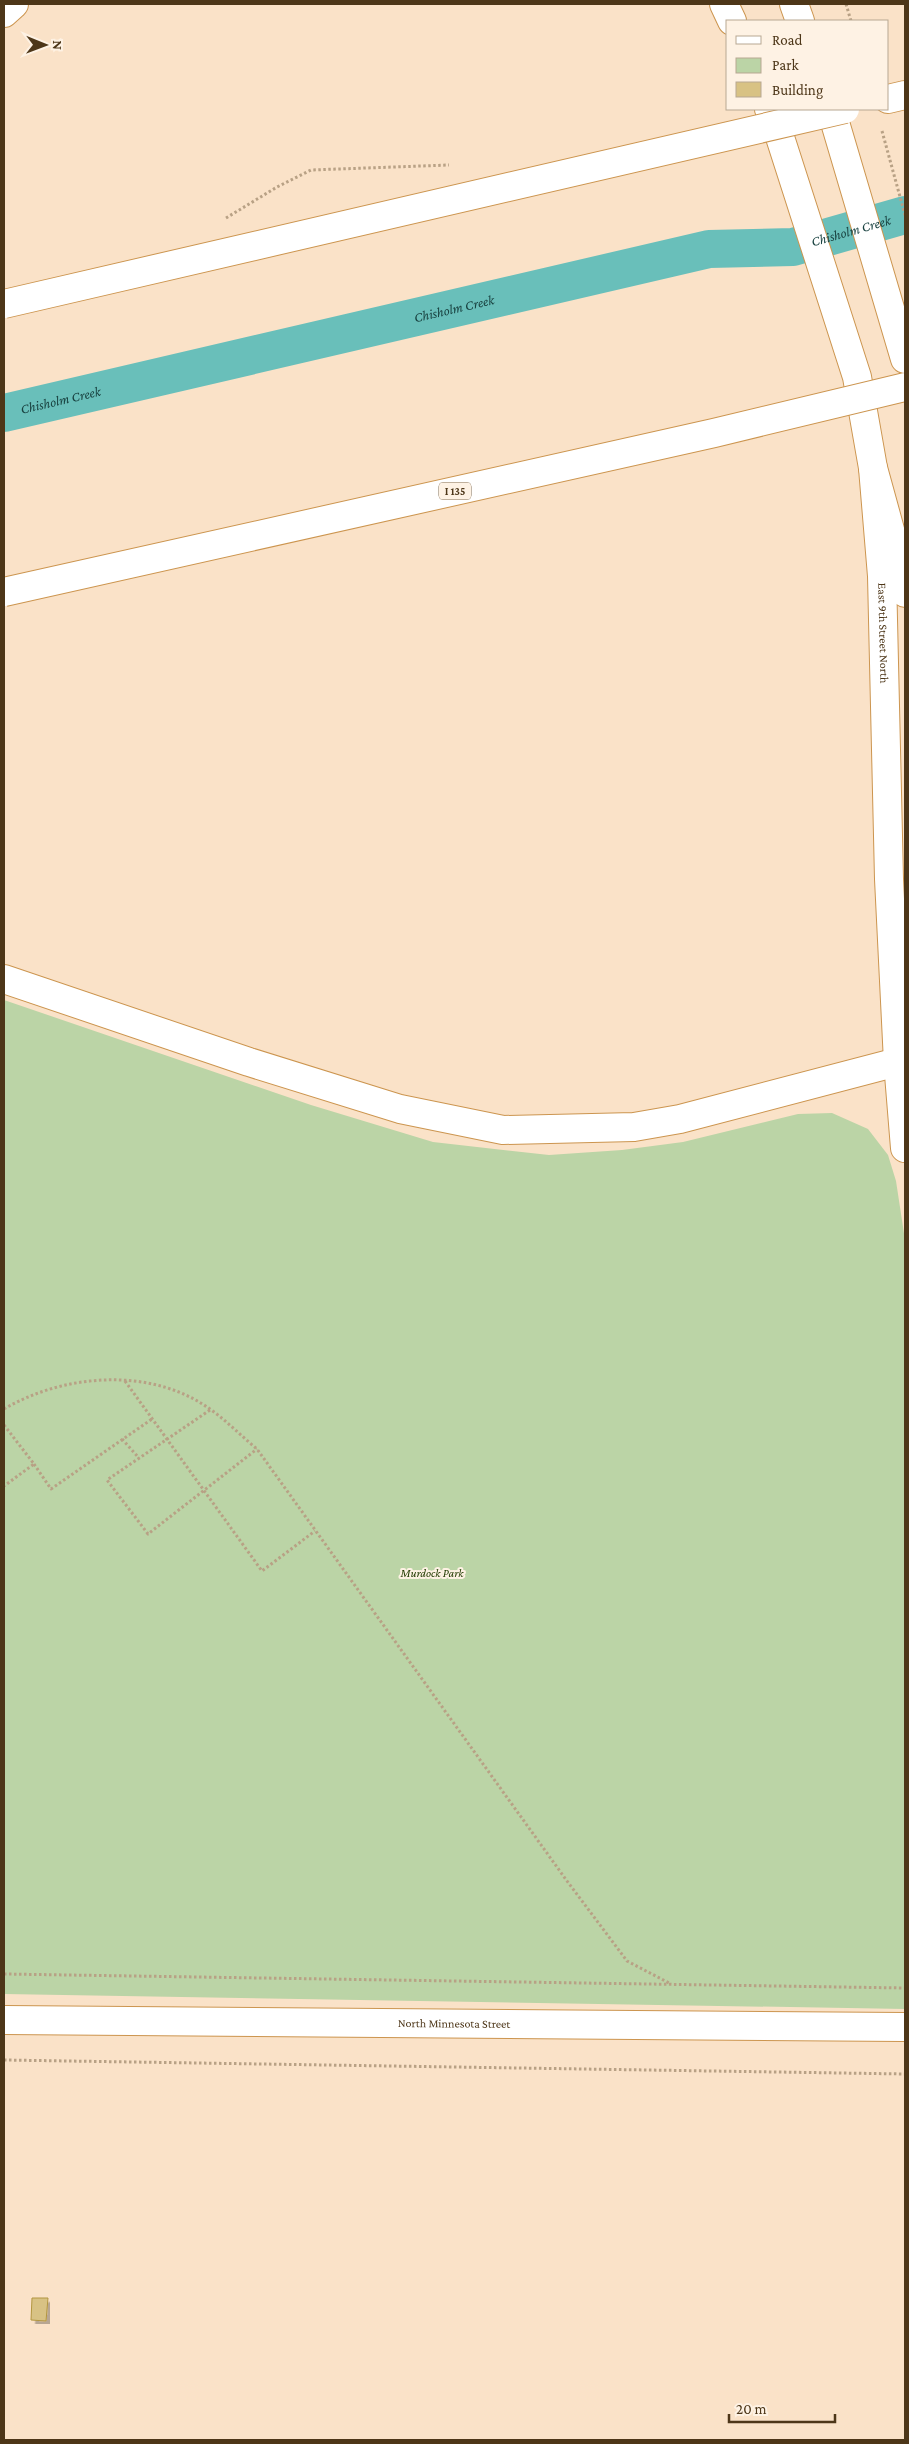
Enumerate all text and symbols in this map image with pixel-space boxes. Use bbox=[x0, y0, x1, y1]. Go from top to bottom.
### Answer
north arrow bbox=[20, 20, 70, 70]
legend bbox=[726, 20, 889, 110]
text: Road bbox=[772, 32, 803, 48]
text: N bbox=[50, 40, 66, 51]
text: Park bbox=[772, 57, 799, 73]
text: Building bbox=[772, 82, 823, 99]
water label: Chisholm Creek bbox=[809, 211, 893, 249]
water label: Chisholm Creek bbox=[412, 291, 497, 325]
water label: Chisholm Creek bbox=[19, 383, 103, 417]
road number: I 135 bbox=[439, 482, 471, 500]
street label: East 9th Street North bbox=[875, 583, 891, 684]
park label: Murdock Park bbox=[399, 1566, 464, 1580]
street label: North Minnesota Street bbox=[398, 2016, 511, 2031]
scale bar bbox=[729, 2392, 835, 2424]
text: 20 m bbox=[736, 2401, 767, 2417]

